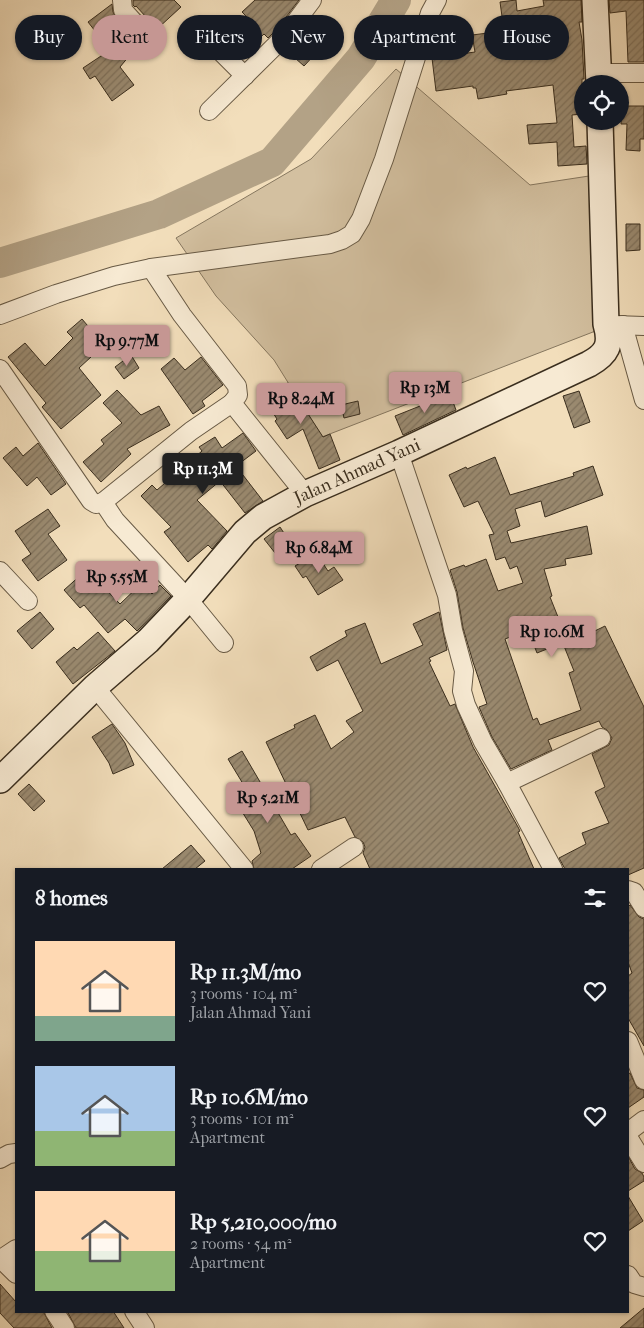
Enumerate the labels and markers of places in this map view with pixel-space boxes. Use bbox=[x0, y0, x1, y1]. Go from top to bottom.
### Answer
pin: Rp 9.77M bbox=[75, 324, 179, 367]
pin: Rp 13M bbox=[384, 372, 466, 414]
pin: Rp 8.24M bbox=[249, 382, 353, 425]
pin: Rp 11.3M bbox=[151, 452, 255, 495]
pin: Rp 6.84M bbox=[267, 532, 371, 574]
pin: Rp 5.55M bbox=[65, 560, 169, 603]
pin: Rp 10.6M bbox=[500, 616, 604, 658]
pin: Rp 5.21M bbox=[216, 782, 320, 824]

